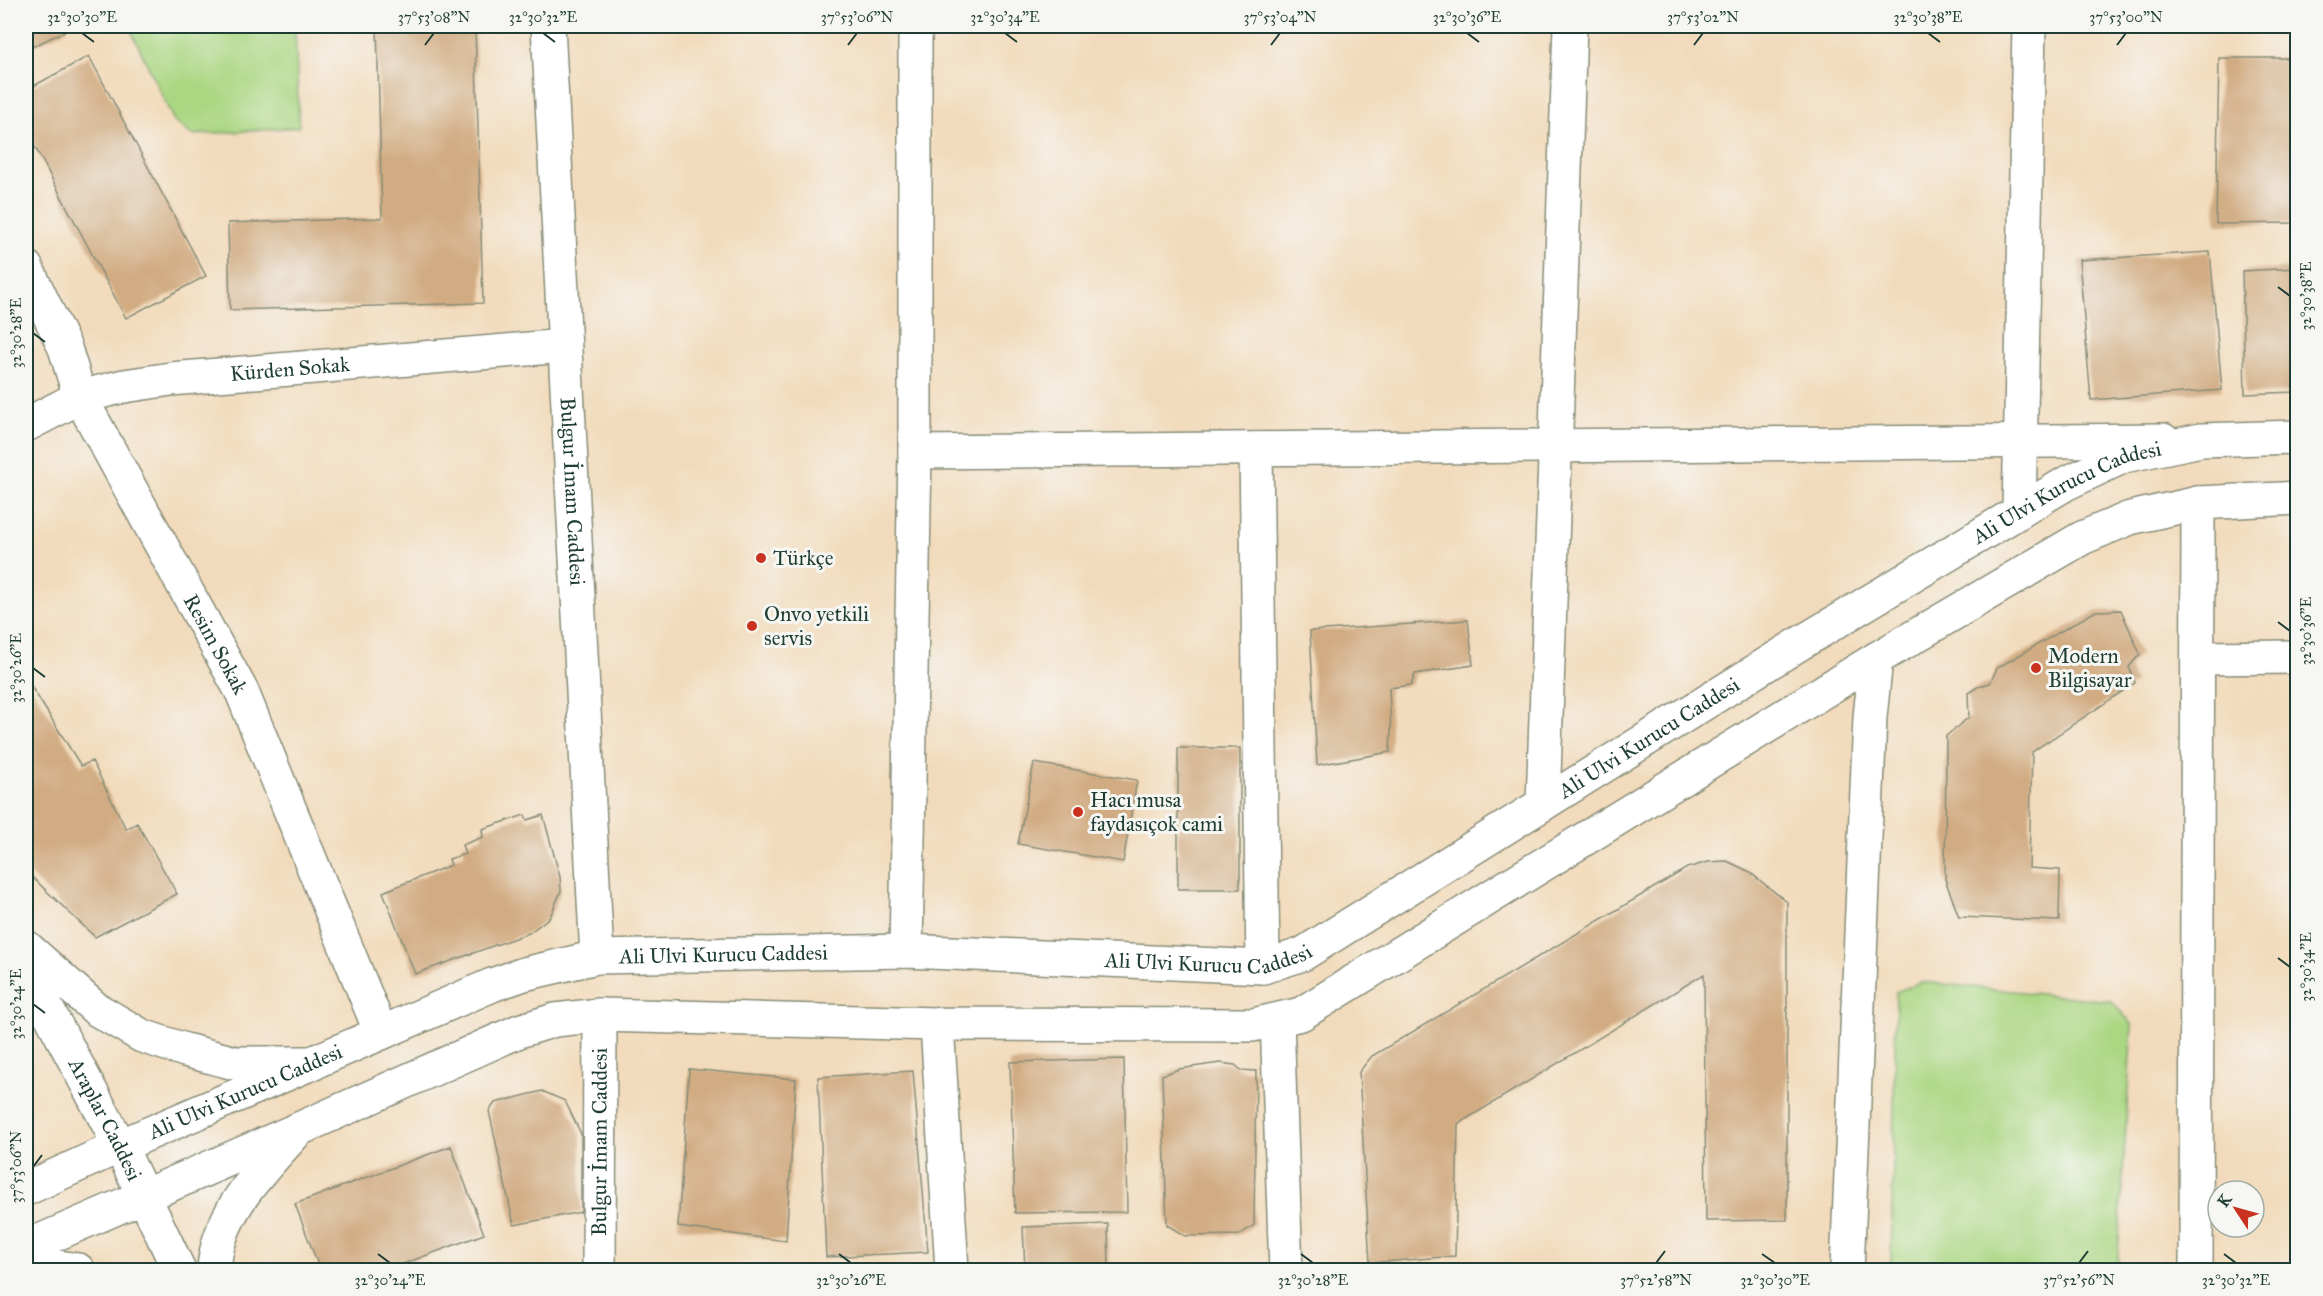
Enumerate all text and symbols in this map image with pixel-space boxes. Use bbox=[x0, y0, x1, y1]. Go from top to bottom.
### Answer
text: 32°30'30"E bbox=[47, 8, 117, 26]
text: 37°53'08"N bbox=[398, 8, 471, 26]
text: 32°30'32"E bbox=[509, 8, 577, 26]
text: 37°53'06"N bbox=[821, 8, 893, 26]
text: 32°30'34"E bbox=[970, 8, 1040, 26]
text: 37°53'04"N bbox=[1244, 8, 1317, 26]
text: 32°30'36"E bbox=[1433, 8, 1502, 26]
text: 37°53'02"N bbox=[1667, 8, 1739, 26]
text: 32°30'38"E bbox=[1894, 8, 1963, 26]
text: 37°53'00"N bbox=[2089, 8, 2163, 26]
text: 32°30'38"E bbox=[2297, 261, 2315, 331]
text: 32°30'28"E bbox=[7, 298, 25, 368]
street label: Kürden Sokak bbox=[229, 351, 351, 387]
street label: Bulgur İmam Caddesi bbox=[555, 396, 590, 586]
street label: Ali Ulvi Kurucu Caddesi bbox=[1967, 436, 2164, 550]
place label: Türkçe bbox=[773, 545, 834, 571]
marker: Türkçe bbox=[754, 551, 768, 565]
street label: Resim Sokak bbox=[178, 590, 254, 699]
text: 32°30'36"E bbox=[2297, 596, 2315, 665]
place label: Onvo yetkili servis bbox=[764, 601, 869, 651]
marker: Onvo yetkili servis bbox=[745, 619, 759, 633]
text: 32°30'26"E bbox=[7, 633, 25, 703]
place label: Modern Bilgisayar bbox=[2048, 643, 2132, 693]
marker: Modern Bilgisayar bbox=[2029, 661, 2043, 675]
street label: Ali Ulvi Kurucu Caddesi bbox=[1553, 671, 1745, 805]
place label: Hacı musa faydasıçok cami bbox=[1090, 787, 1223, 837]
marker: Hacı musa faydasıçok cami bbox=[1071, 805, 1085, 819]
text: 32°30'34"E bbox=[2297, 932, 2315, 1002]
street label: Ali Ulvi Kurucu Caddesi bbox=[1103, 938, 1317, 980]
street label: Ali Ulvi Kurucu Caddesi bbox=[618, 940, 828, 970]
text: 32°30'24"E bbox=[7, 968, 25, 1039]
street label: Ali Ulvi Kurucu Caddesi bbox=[144, 1038, 347, 1146]
street label: Bulgur İmam Caddesi bbox=[586, 1047, 613, 1236]
street label: Araplar Caddesi bbox=[62, 1053, 148, 1185]
text: 37°53'06"N bbox=[7, 1131, 25, 1203]
north arrow bbox=[2206, 1179, 2266, 1239]
text: K bbox=[2213, 1190, 2236, 1211]
text: 32°30'24"E bbox=[355, 1271, 426, 1289]
text: 32°30'26"E bbox=[816, 1271, 886, 1289]
text: 32°30'28"E bbox=[1278, 1271, 1348, 1289]
text: 37°52'58"N bbox=[1620, 1271, 1692, 1289]
text: 32°30'30"E bbox=[1740, 1271, 1810, 1289]
text: 37°52'56"N bbox=[2043, 1271, 2115, 1289]
text: 32°30'32"E bbox=[2202, 1271, 2270, 1289]

